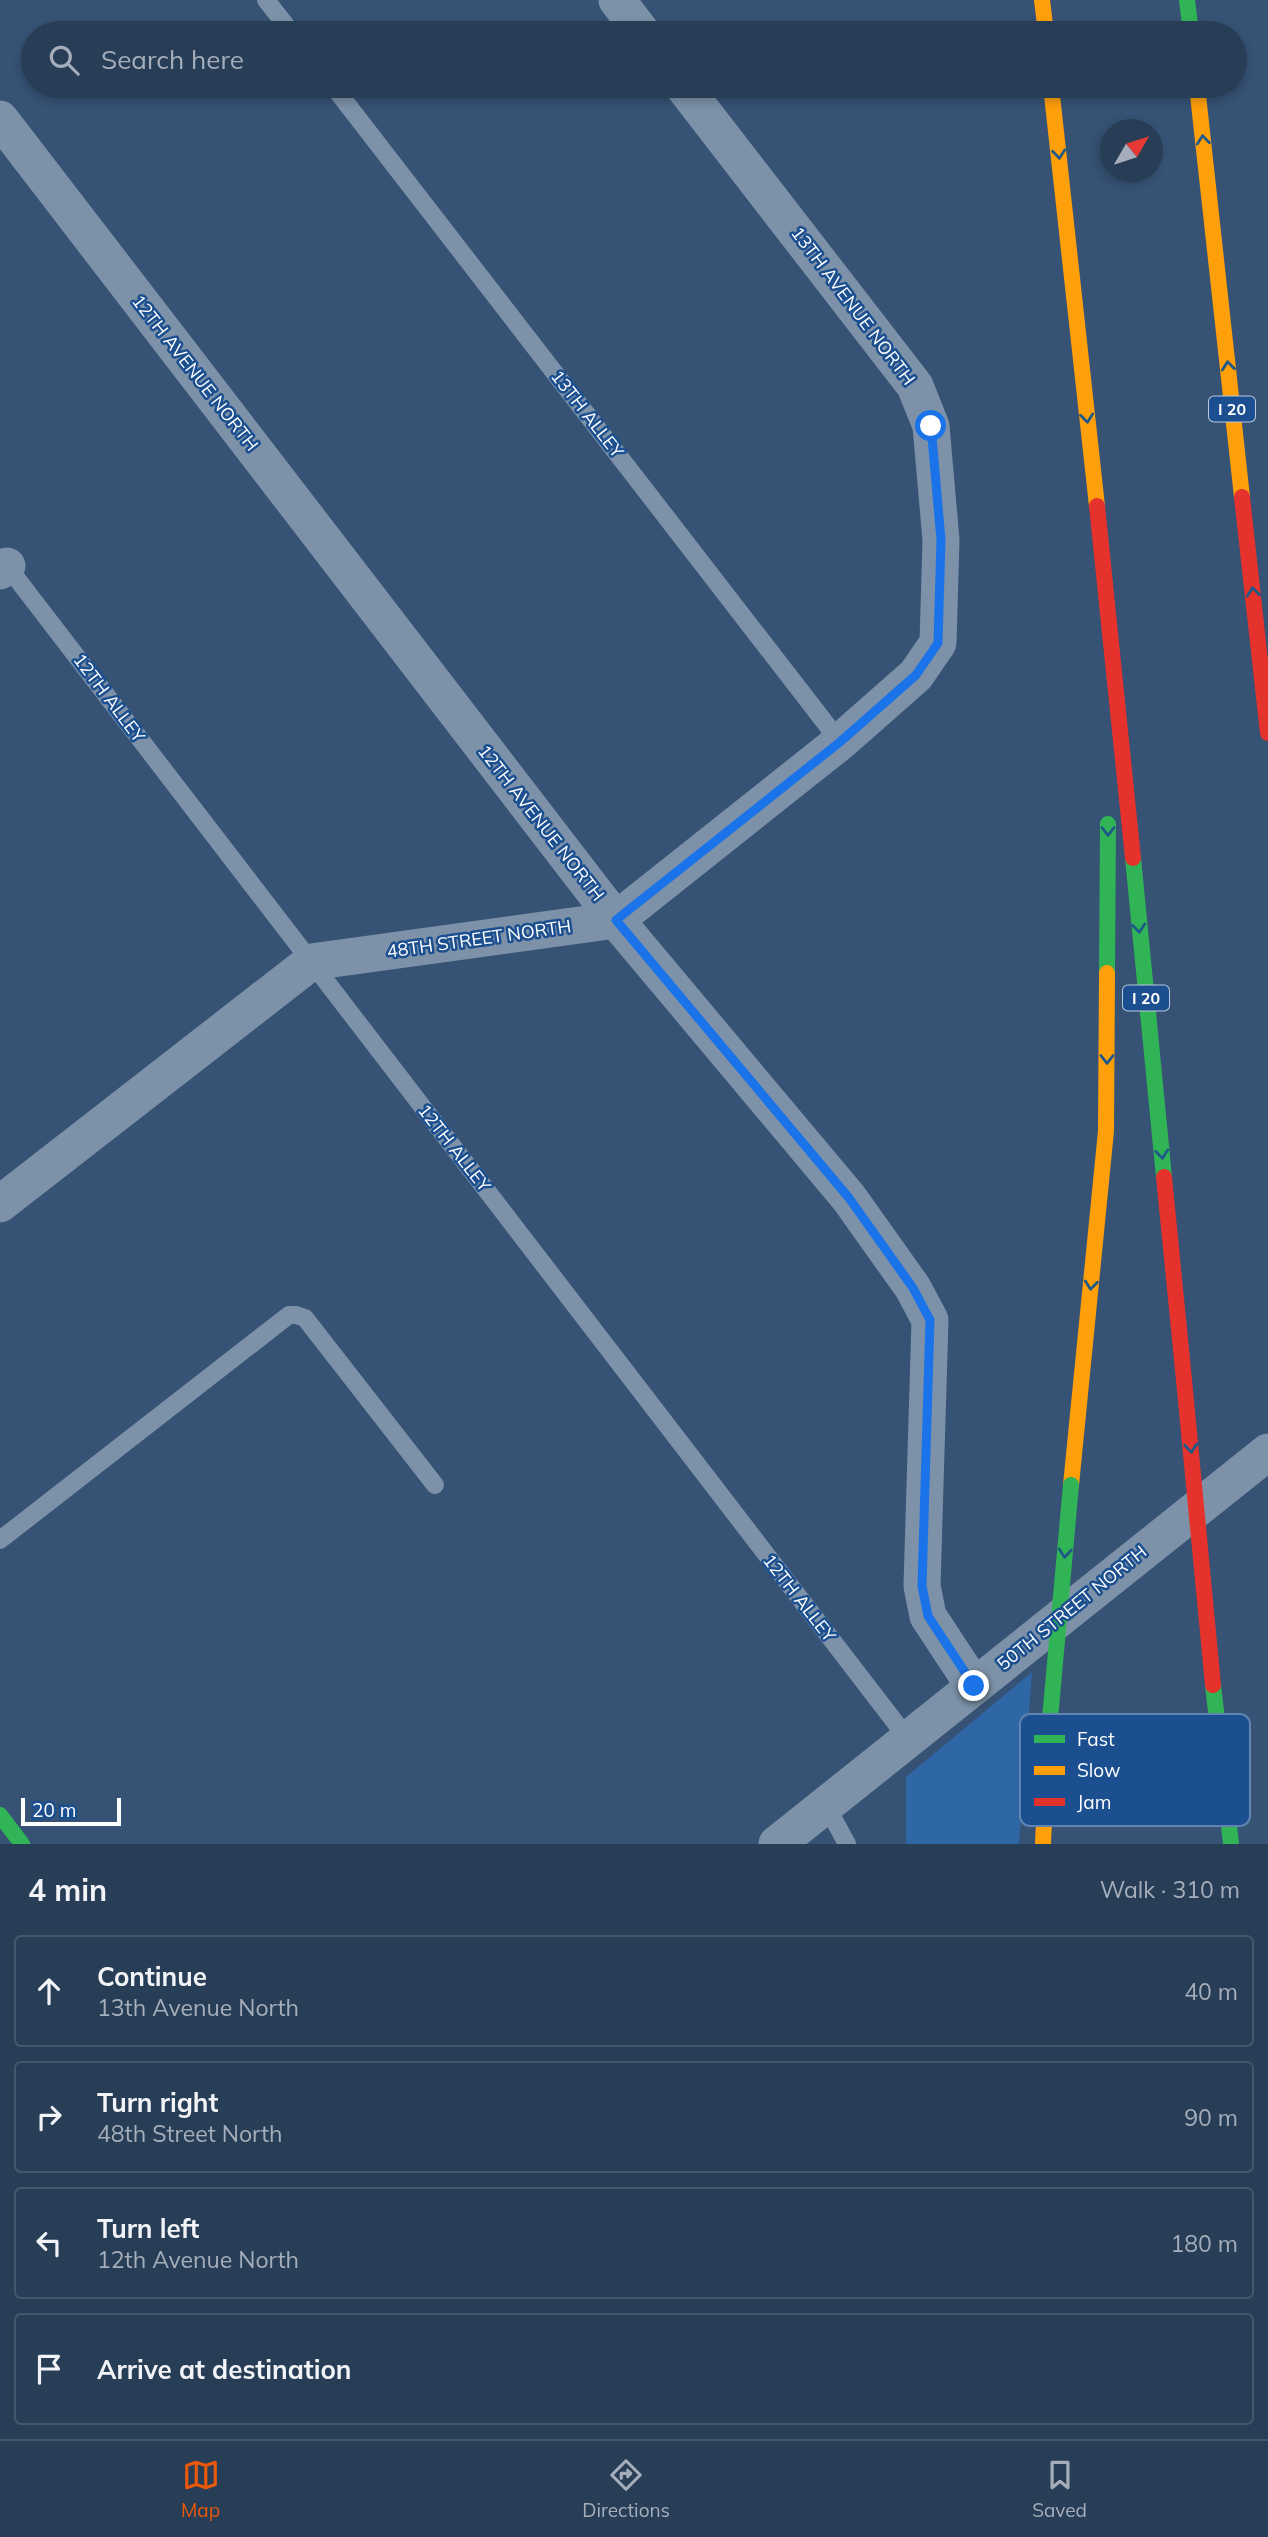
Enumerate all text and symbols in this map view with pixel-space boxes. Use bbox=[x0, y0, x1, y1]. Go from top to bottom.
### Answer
search box bbox=[21, 21, 1247, 98]
icon: search bbox=[45, 41, 83, 79]
text: Search here bbox=[101, 43, 244, 76]
north arrow bbox=[1100, 119, 1163, 182]
one-way arrow bbox=[1195, 134, 1210, 146]
one-way arrow bbox=[1051, 148, 1066, 159]
street label: 13TH AVENUE NORTH bbox=[786, 222, 920, 389]
street label: 12TH AVENUE NORTH bbox=[127, 290, 264, 456]
one-way arrow bbox=[1220, 360, 1235, 372]
street label: 13TH ALLEY bbox=[546, 365, 629, 463]
road number: I 20 bbox=[1209, 396, 1255, 422]
route start bbox=[915, 410, 946, 441]
one-way arrow bbox=[1080, 412, 1095, 424]
one-way arrow bbox=[1245, 586, 1260, 598]
street label: 12TH ALLEY bbox=[69, 649, 151, 747]
street label: 12TH AVENUE NORTH bbox=[473, 740, 610, 906]
one-way arrow bbox=[1100, 826, 1116, 837]
street label: 48TH STREET NORTH bbox=[385, 914, 573, 963]
one-way arrow bbox=[1132, 922, 1147, 933]
road number: I 20 bbox=[1123, 986, 1169, 1010]
one-way arrow bbox=[1099, 1054, 1115, 1064]
street label: 12TH ALLEY bbox=[413, 1099, 496, 1197]
one-way arrow bbox=[1154, 1149, 1169, 1160]
one-way arrow bbox=[1084, 1280, 1099, 1291]
one-way arrow bbox=[1183, 1443, 1198, 1454]
street label: 50TH STREET NORTH bbox=[992, 1540, 1151, 1675]
one-way arrow bbox=[1058, 1548, 1073, 1559]
street label: 12TH ALLEY bbox=[758, 1549, 841, 1647]
route end bbox=[958, 1670, 989, 1701]
legend bbox=[1020, 1714, 1250, 1826]
text: Fast bbox=[1077, 1727, 1115, 1751]
text: Slow bbox=[1077, 1758, 1121, 1782]
text: Jam bbox=[1077, 1790, 1111, 1814]
scale bar bbox=[21, 1795, 121, 1827]
text: 20 m bbox=[32, 1798, 76, 1822]
text: 4 min bbox=[28, 1871, 107, 1909]
text: Walk · 310 m bbox=[1100, 1875, 1240, 1904]
text: Continue bbox=[97, 1960, 207, 1993]
icon: ahead bbox=[30, 1972, 68, 2010]
text: 40 m bbox=[1184, 1977, 1238, 2006]
text: 13th Avenue North bbox=[97, 1993, 299, 2022]
text: Turn right bbox=[97, 2086, 218, 2119]
icon: right bbox=[30, 2098, 68, 2136]
text: 90 m bbox=[1184, 2103, 1238, 2132]
text: 48th Street North bbox=[97, 2119, 283, 2148]
text: Turn left bbox=[97, 2212, 199, 2245]
icon: left bbox=[30, 2224, 68, 2262]
text: 180 m bbox=[1170, 2229, 1238, 2258]
text: 12th Avenue North bbox=[97, 2245, 299, 2274]
icon: arrive bbox=[30, 2350, 68, 2388]
text: Arrive at destination bbox=[97, 2353, 352, 2386]
tab: Map bbox=[181, 2456, 220, 2522]
tab: Directions bbox=[582, 2456, 670, 2522]
tab: Saved bbox=[1032, 2456, 1087, 2522]

